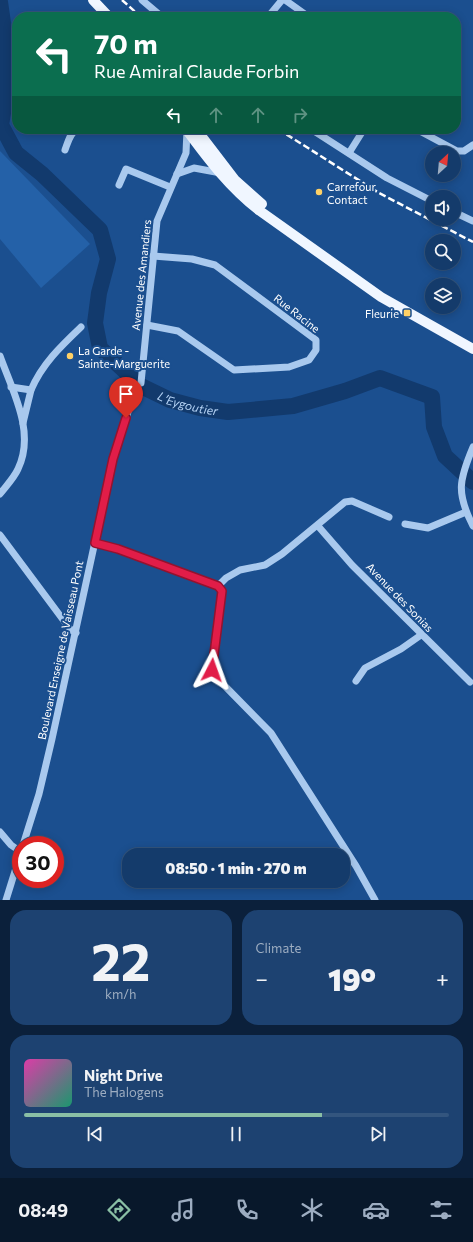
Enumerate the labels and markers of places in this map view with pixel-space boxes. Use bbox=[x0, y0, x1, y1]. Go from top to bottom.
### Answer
place label: Carrefour Contact bbox=[327, 180, 376, 206]
marker: Carrefour Contact bbox=[314, 187, 324, 197]
place label: Fleurie bbox=[365, 307, 399, 320]
marker: Fleurie bbox=[402, 308, 412, 318]
place label: La Garde - Sainte-Marguerite bbox=[78, 344, 170, 370]
marker: La Garde - Sainte-Marguerite bbox=[65, 351, 75, 361]
pin bbox=[109, 377, 143, 418]

